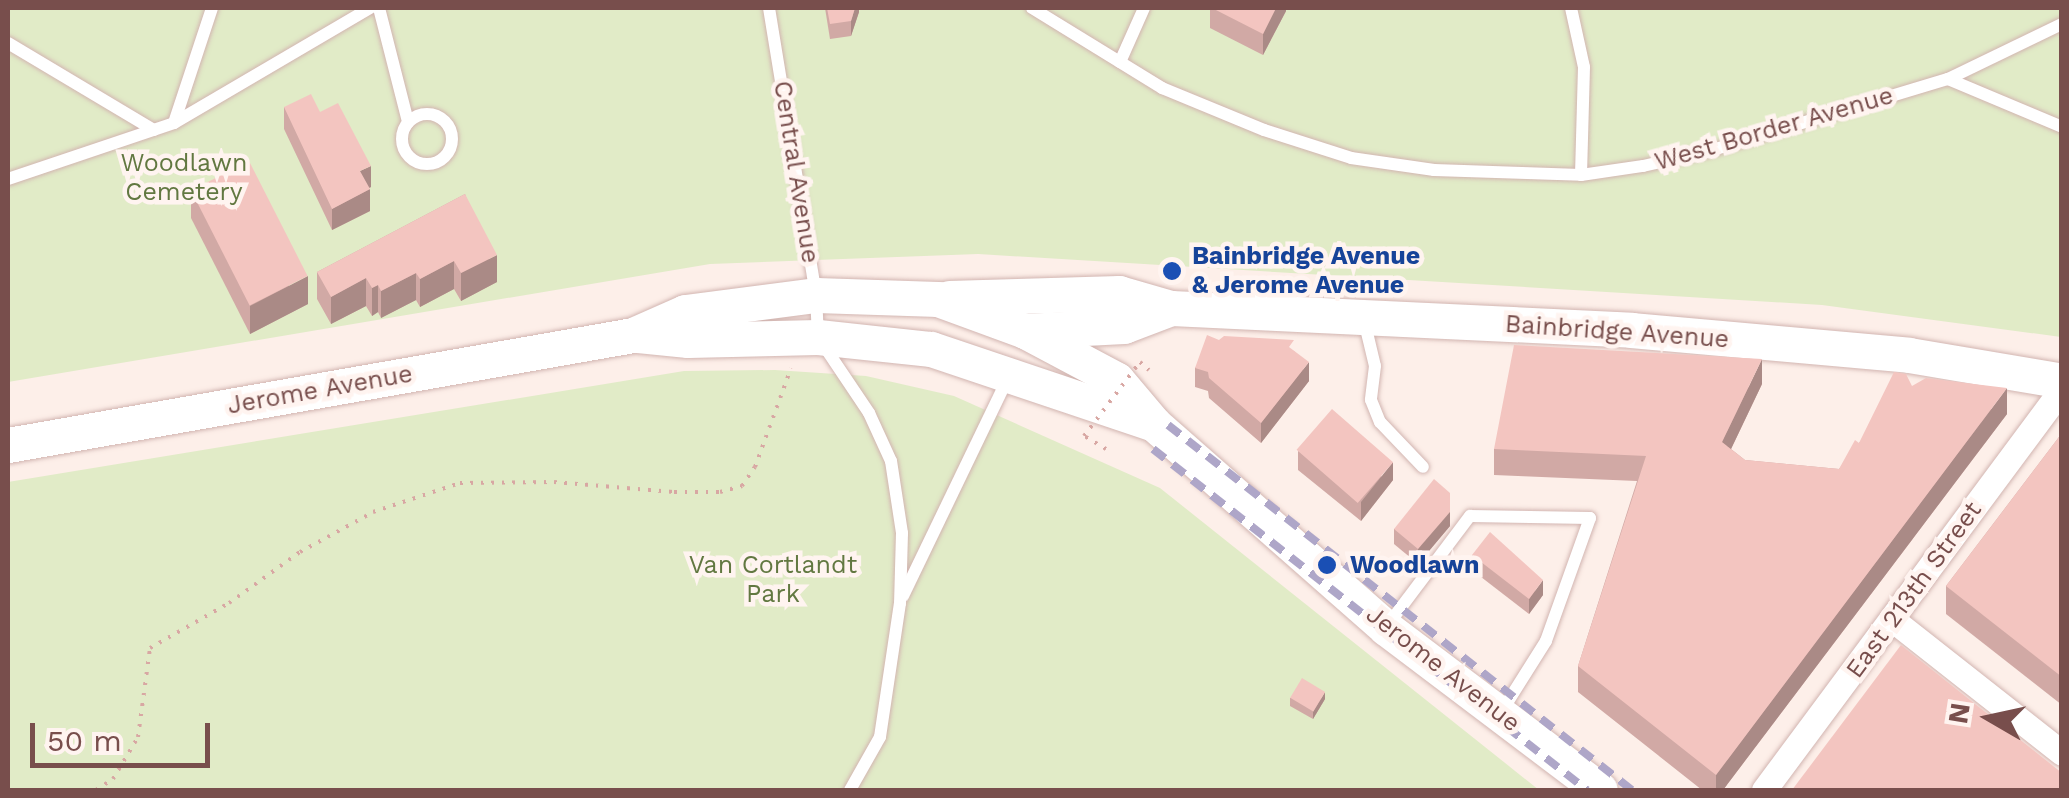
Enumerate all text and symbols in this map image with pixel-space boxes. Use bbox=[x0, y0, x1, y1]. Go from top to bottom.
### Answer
street label: Central Avenue bbox=[767, 78, 825, 266]
street label: West Border Avenue bbox=[1651, 80, 1897, 178]
park label: Woodlawn Cemetery bbox=[121, 149, 247, 208]
place label: Bainbridge Avenue & Jerome Avenue bbox=[1192, 242, 1421, 301]
marker: Bainbridge Avenue & Jerome Avenue bbox=[1161, 260, 1183, 282]
street label: Bainbridge Avenue bbox=[1503, 309, 1731, 355]
street label: Jerome Avenue bbox=[225, 359, 415, 421]
street label: East 213th Street bbox=[1840, 496, 1988, 684]
place label: Woodlawn bbox=[1350, 550, 1480, 580]
park label: Van Cortlandt Park bbox=[689, 551, 857, 610]
marker: Woodlawn bbox=[1314, 552, 1340, 578]
street label: Jerome Avenue bbox=[1360, 599, 1526, 739]
north arrow bbox=[1939, 668, 2039, 768]
text: N bbox=[1941, 700, 1977, 726]
scale bar bbox=[35, 703, 215, 765]
text: 50 m bbox=[47, 723, 122, 758]

